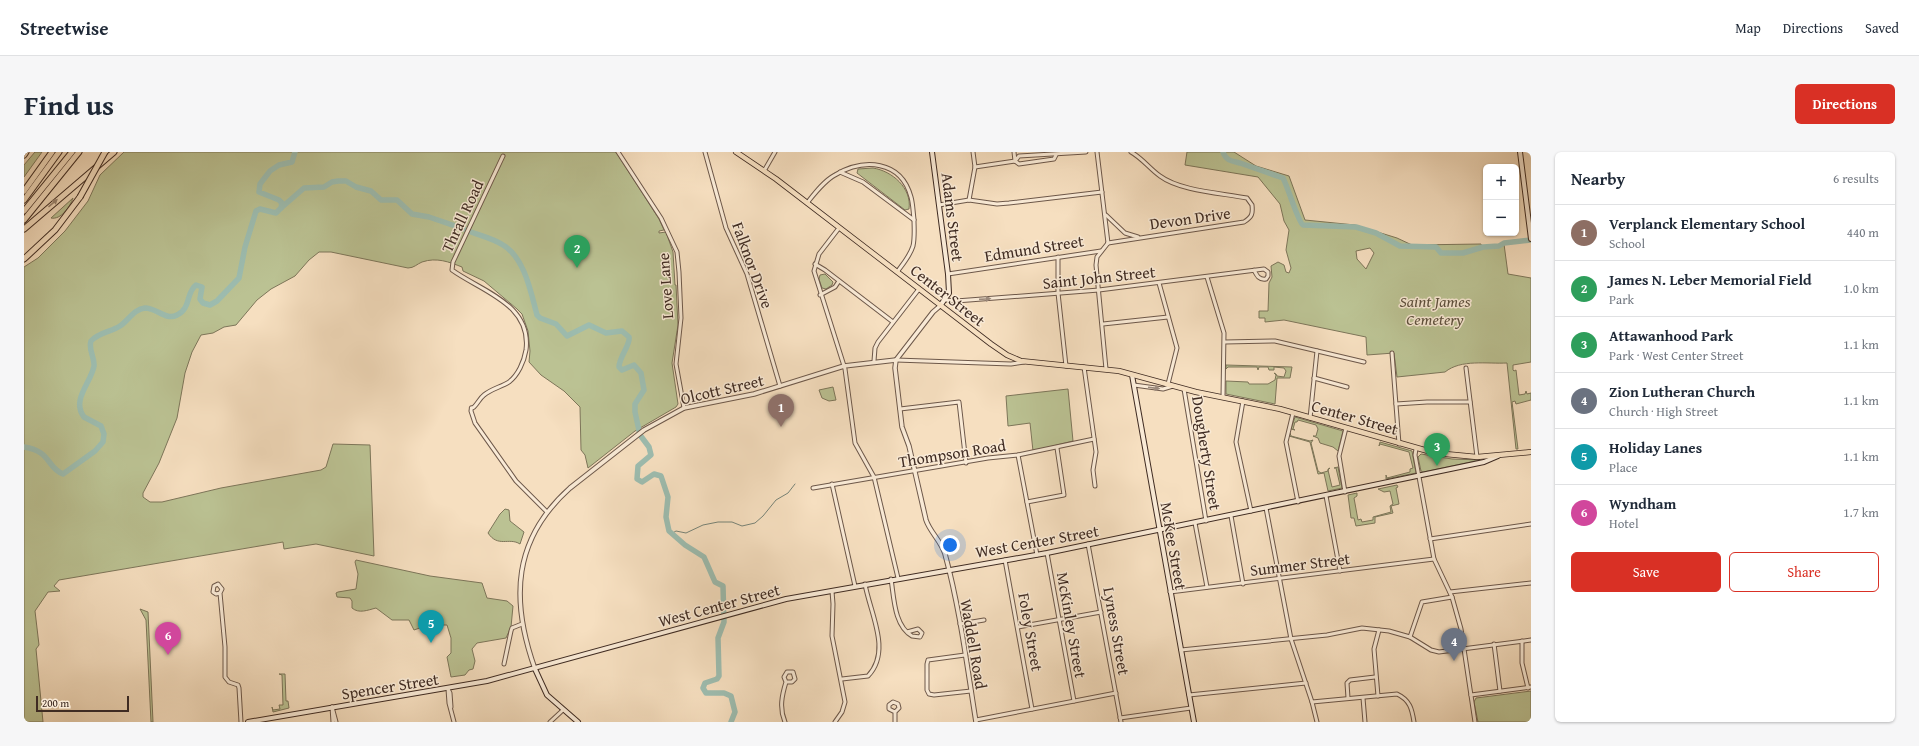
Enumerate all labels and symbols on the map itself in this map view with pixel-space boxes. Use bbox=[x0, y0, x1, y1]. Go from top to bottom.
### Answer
street label: Adams Street bbox=[936, 171, 970, 263]
street label: Thrall Road bbox=[435, 175, 490, 256]
one-way arrow bbox=[48, 199, 59, 208]
street label: Devon Drive bbox=[1148, 200, 1232, 236]
street label: Falknor Drive bbox=[726, 218, 780, 312]
street label: Edmund Street bbox=[983, 228, 1086, 268]
pin: 2 bbox=[564, 235, 590, 268]
street label: Love Lane bbox=[651, 252, 679, 320]
street label: Center Street bbox=[906, 258, 991, 332]
street label: Saint John Street bbox=[1041, 259, 1157, 295]
park label: Saint James Cemetery bbox=[1399, 289, 1471, 331]
one-way arrow bbox=[979, 295, 991, 302]
street label: Olcott Street bbox=[678, 368, 766, 410]
one-way arrow bbox=[1148, 384, 1160, 391]
street label: Center Street bbox=[1309, 393, 1401, 441]
pin: 1 bbox=[768, 394, 794, 427]
street label: Dougherty Street bbox=[1186, 394, 1228, 512]
street label: Thompson Road bbox=[897, 433, 1008, 473]
pin: 3 bbox=[1424, 433, 1450, 466]
street label: McKee Street bbox=[1154, 500, 1194, 592]
street label: West Center Street bbox=[973, 518, 1101, 564]
your location bbox=[940, 535, 960, 555]
street label: Summer Street bbox=[1249, 546, 1352, 582]
street label: McKinley Street bbox=[1051, 570, 1093, 680]
street label: West Center Street bbox=[656, 577, 783, 633]
street label: Lyness Street bbox=[1097, 585, 1137, 677]
street label: Foley Street bbox=[1012, 591, 1050, 673]
street label: Waddell Road bbox=[954, 597, 994, 691]
pin: 5 bbox=[418, 610, 444, 643]
pin: 6 bbox=[155, 622, 181, 655]
pin: 4 bbox=[1441, 628, 1467, 661]
street label: Spencer Street bbox=[340, 666, 441, 706]
scale bar bbox=[36, 694, 129, 713]

